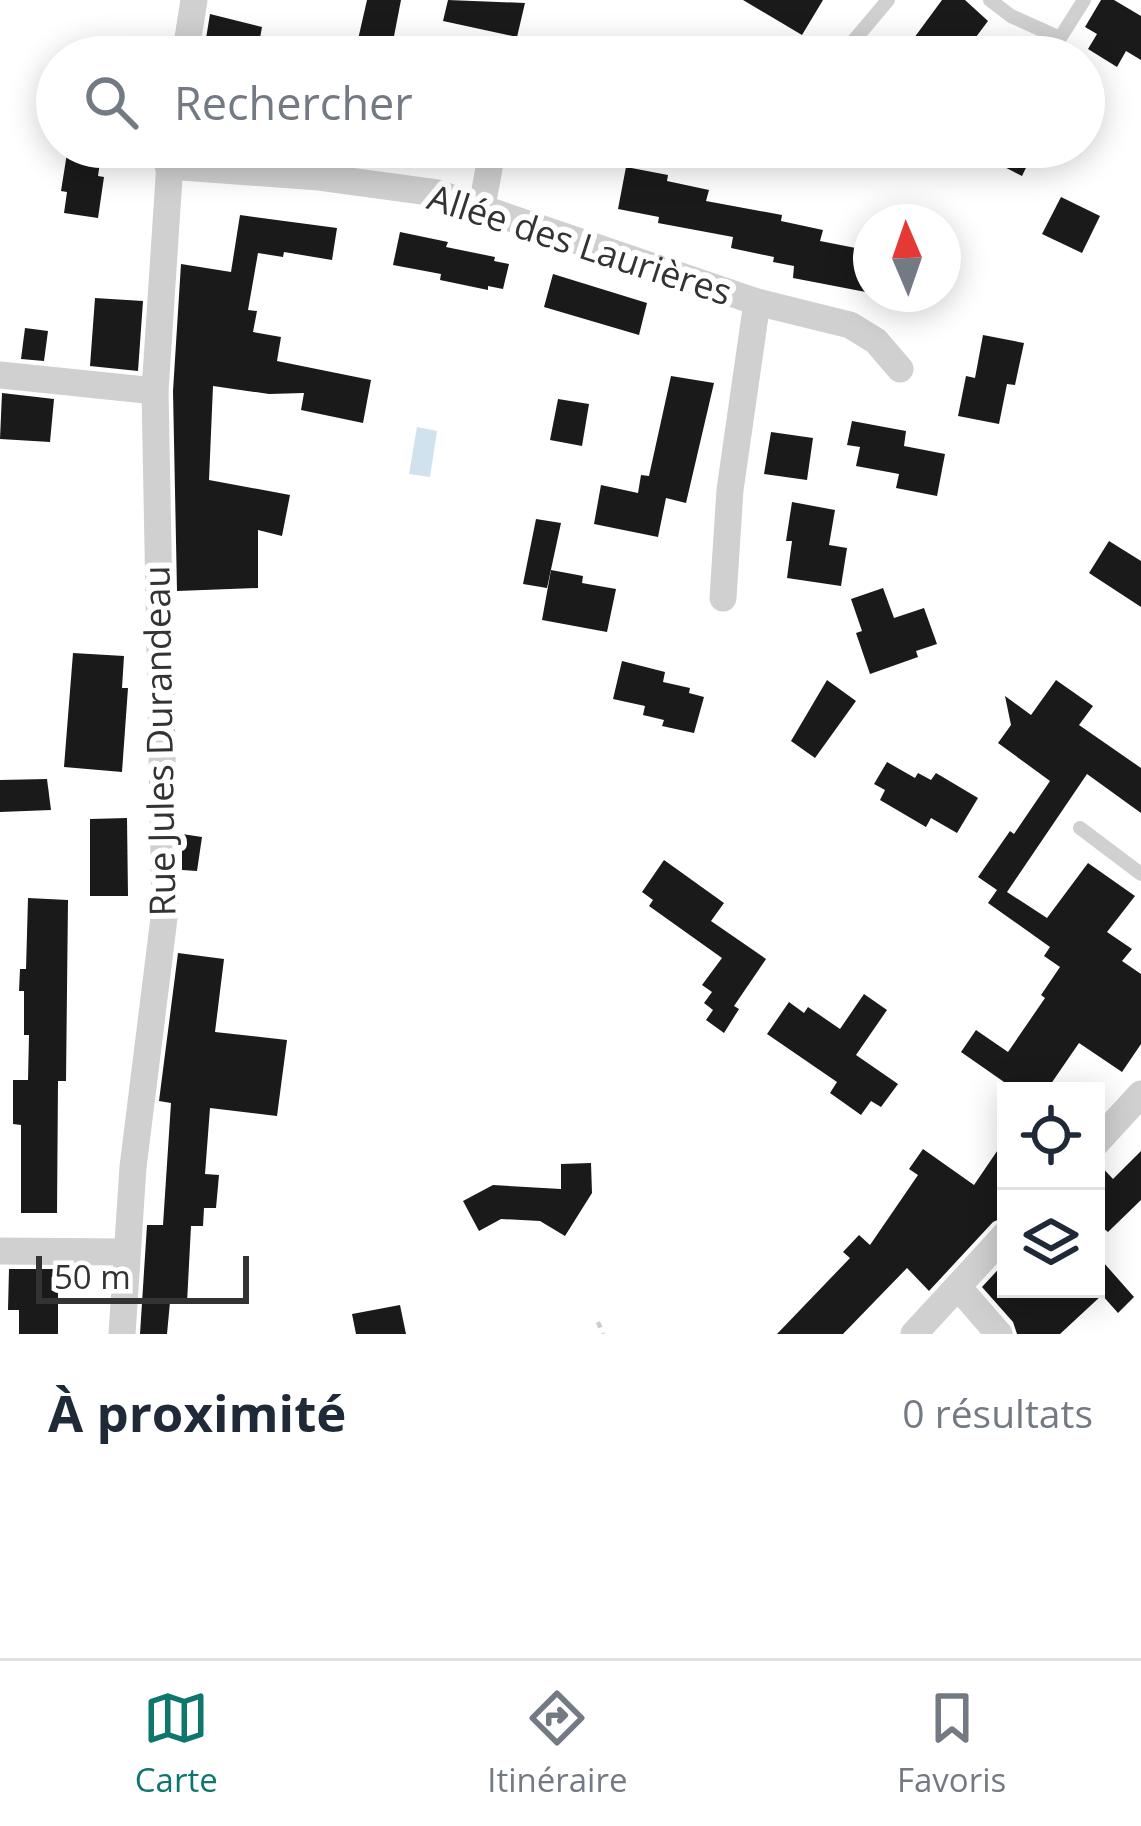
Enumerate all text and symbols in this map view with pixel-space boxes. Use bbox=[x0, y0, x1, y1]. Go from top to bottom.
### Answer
search box bbox=[36, 36, 1105, 168]
icon: search bbox=[78, 69, 144, 135]
text: Rechercher bbox=[174, 72, 413, 133]
street label: Allée des Laurières bbox=[422, 172, 738, 316]
north arrow bbox=[853, 204, 961, 312]
street label: Rue Jules Durandeau bbox=[131, 565, 187, 917]
map controls bbox=[997, 1082, 1105, 1298]
button: locate bbox=[997, 1082, 1105, 1190]
button: layers bbox=[997, 1190, 1105, 1298]
scale bar bbox=[36, 1250, 249, 1303]
text: 50 m bbox=[54, 1254, 131, 1299]
text: À proximité bbox=[48, 1377, 346, 1447]
text: 0 résultats bbox=[902, 1386, 1093, 1439]
tab: Carte bbox=[135, 1685, 218, 1802]
tab: Itinéraire bbox=[487, 1685, 627, 1802]
tab: Favoris bbox=[897, 1685, 1006, 1802]

